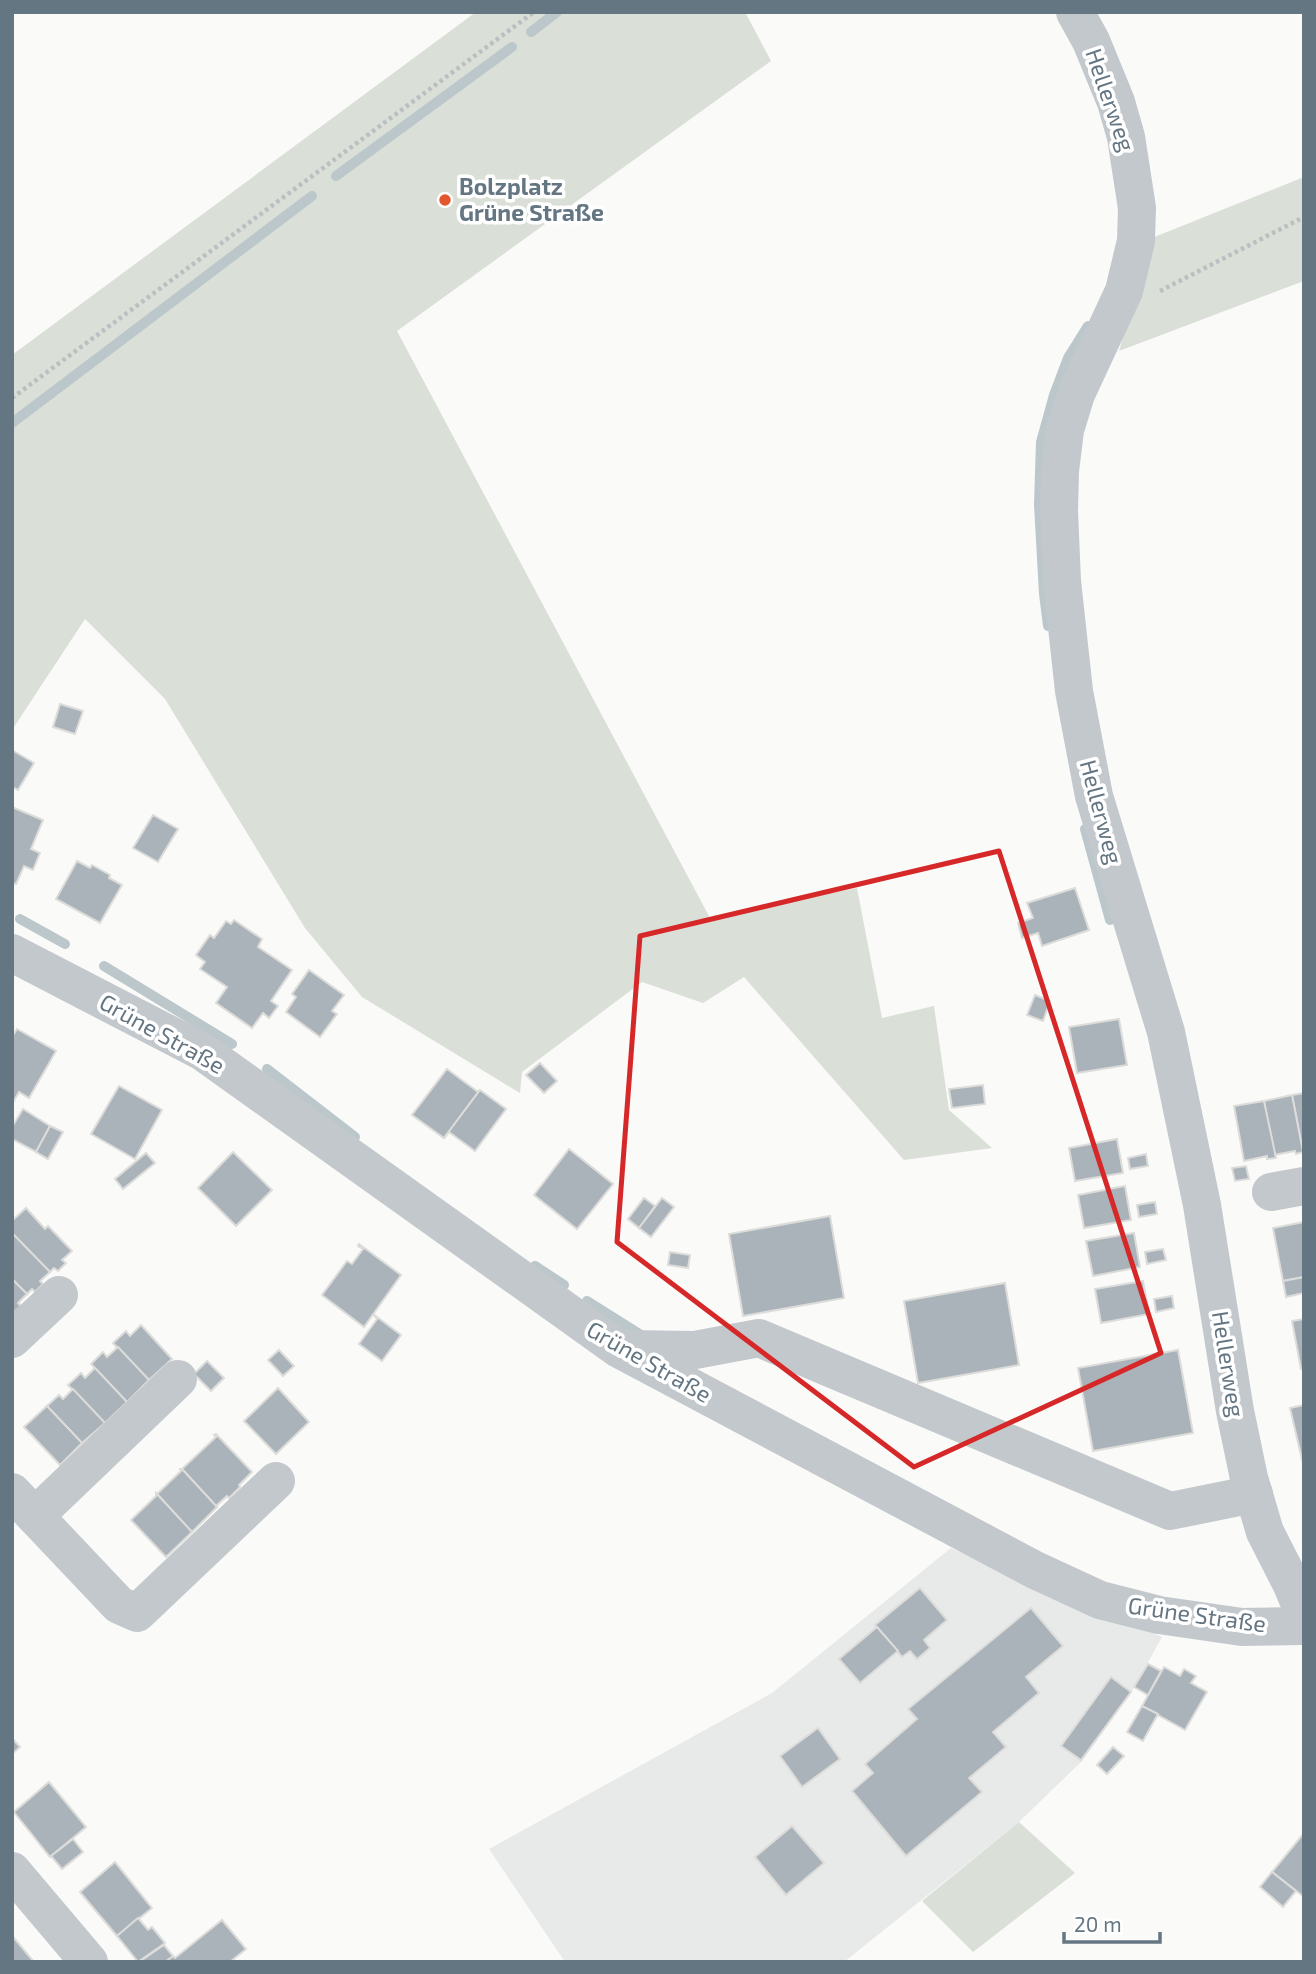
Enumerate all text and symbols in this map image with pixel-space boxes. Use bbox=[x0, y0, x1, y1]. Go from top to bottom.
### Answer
street label: Hellerweg bbox=[1080, 45, 1142, 155]
place label: Bolzplatz Grüne Straße bbox=[459, 172, 604, 226]
marker: Bolzplatz Grüne Straße bbox=[437, 192, 453, 208]
street label: Hellerweg bbox=[1075, 756, 1129, 867]
street label: Grüne Straße bbox=[95, 987, 230, 1079]
street label: Hellerweg bbox=[1207, 1309, 1251, 1419]
street label: Grüne Straße bbox=[582, 1314, 717, 1408]
street label: Grüne Straße bbox=[1126, 1590, 1268, 1638]
scale bar bbox=[1064, 1900, 1160, 1944]
text: 20 m bbox=[1074, 1911, 1122, 1936]

